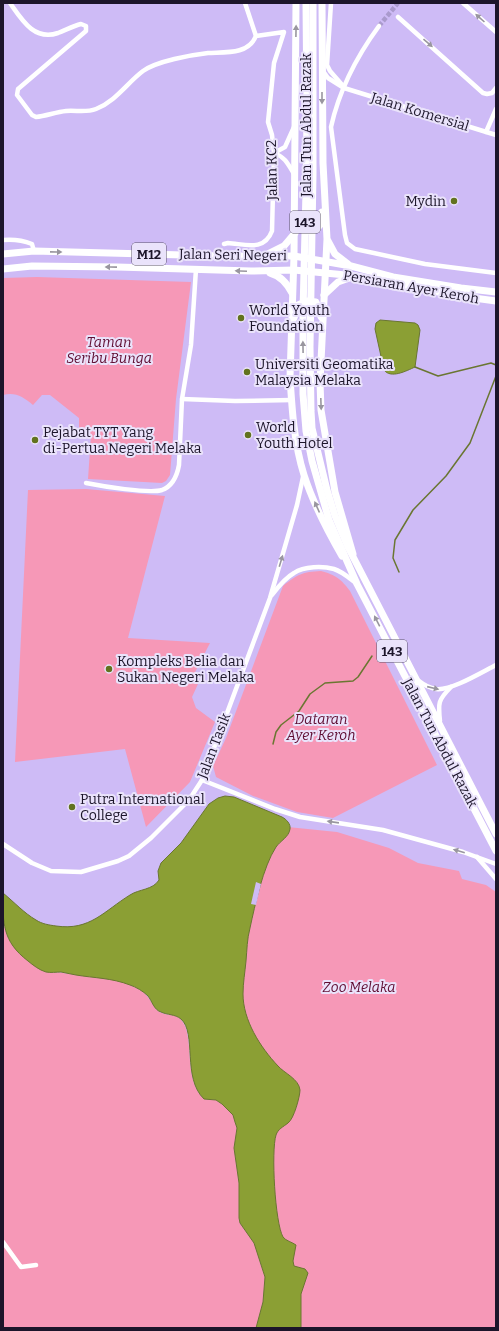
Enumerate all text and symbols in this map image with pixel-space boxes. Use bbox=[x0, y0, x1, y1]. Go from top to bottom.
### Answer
one-way arrow bbox=[474, 13, 485, 22]
one-way arrow bbox=[293, 24, 299, 37]
one-way arrow bbox=[422, 38, 433, 47]
street label: Jalan Tun Abdul Razak bbox=[298, 53, 315, 198]
street label: Jalan Komersial bbox=[368, 89, 471, 135]
one-way arrow bbox=[319, 92, 325, 105]
street label: Jalan KC2 bbox=[263, 139, 281, 202]
place label: Mydin bbox=[405, 193, 446, 210]
marker: Mydin bbox=[449, 196, 459, 206]
road number: 143 bbox=[290, 211, 320, 233]
road number: M12 bbox=[132, 243, 166, 265]
street label: Jalan Seri Negeri bbox=[178, 246, 287, 264]
one-way arrow bbox=[50, 249, 63, 255]
one-way arrow bbox=[104, 264, 117, 270]
one-way arrow bbox=[235, 267, 247, 274]
street label: Persiaran Ayer Keroh bbox=[342, 267, 481, 307]
place label: World Youth Foundation bbox=[249, 302, 330, 335]
marker: World Youth Foundation bbox=[236, 313, 246, 323]
park label: Taman Seribu Bunga bbox=[66, 334, 152, 367]
one-way arrow bbox=[300, 340, 306, 353]
place label: Universiti Geomatika Malaysia Melaka bbox=[255, 356, 394, 389]
marker: Universiti Geomatika Malaysia Melaka bbox=[242, 367, 252, 377]
one-way arrow bbox=[318, 398, 324, 411]
place label: World Youth Hotel bbox=[256, 419, 333, 452]
place label: Pejabat TYT Yang di-Pertua Negeri Melaka bbox=[43, 424, 202, 457]
marker: World Youth Hotel bbox=[243, 430, 253, 440]
marker: Pejabat TYT Yang di-Pertua Negeri Melaka bbox=[30, 435, 40, 445]
one-way arrow bbox=[314, 501, 320, 513]
one-way arrow bbox=[278, 555, 284, 567]
one-way arrow bbox=[373, 615, 380, 627]
road number: 143 bbox=[377, 640, 407, 662]
place label: Kompleks Belia dan Sukan Negeri Melaka bbox=[117, 653, 254, 686]
marker: Kompleks Belia dan Sukan Negeri Melaka bbox=[104, 664, 114, 674]
street label: Jalan Tun Abdul Razak bbox=[398, 675, 481, 811]
one-way arrow bbox=[427, 685, 439, 691]
street label: Jalan Tasik bbox=[193, 711, 234, 782]
park label: Dataran Ayer Keroh bbox=[286, 711, 355, 744]
place label: Putra International College bbox=[80, 791, 205, 824]
marker: Putra International College bbox=[67, 802, 77, 812]
one-way arrow bbox=[327, 819, 339, 825]
one-way arrow bbox=[453, 848, 465, 854]
park label: Zoo Melaka bbox=[323, 979, 395, 996]

